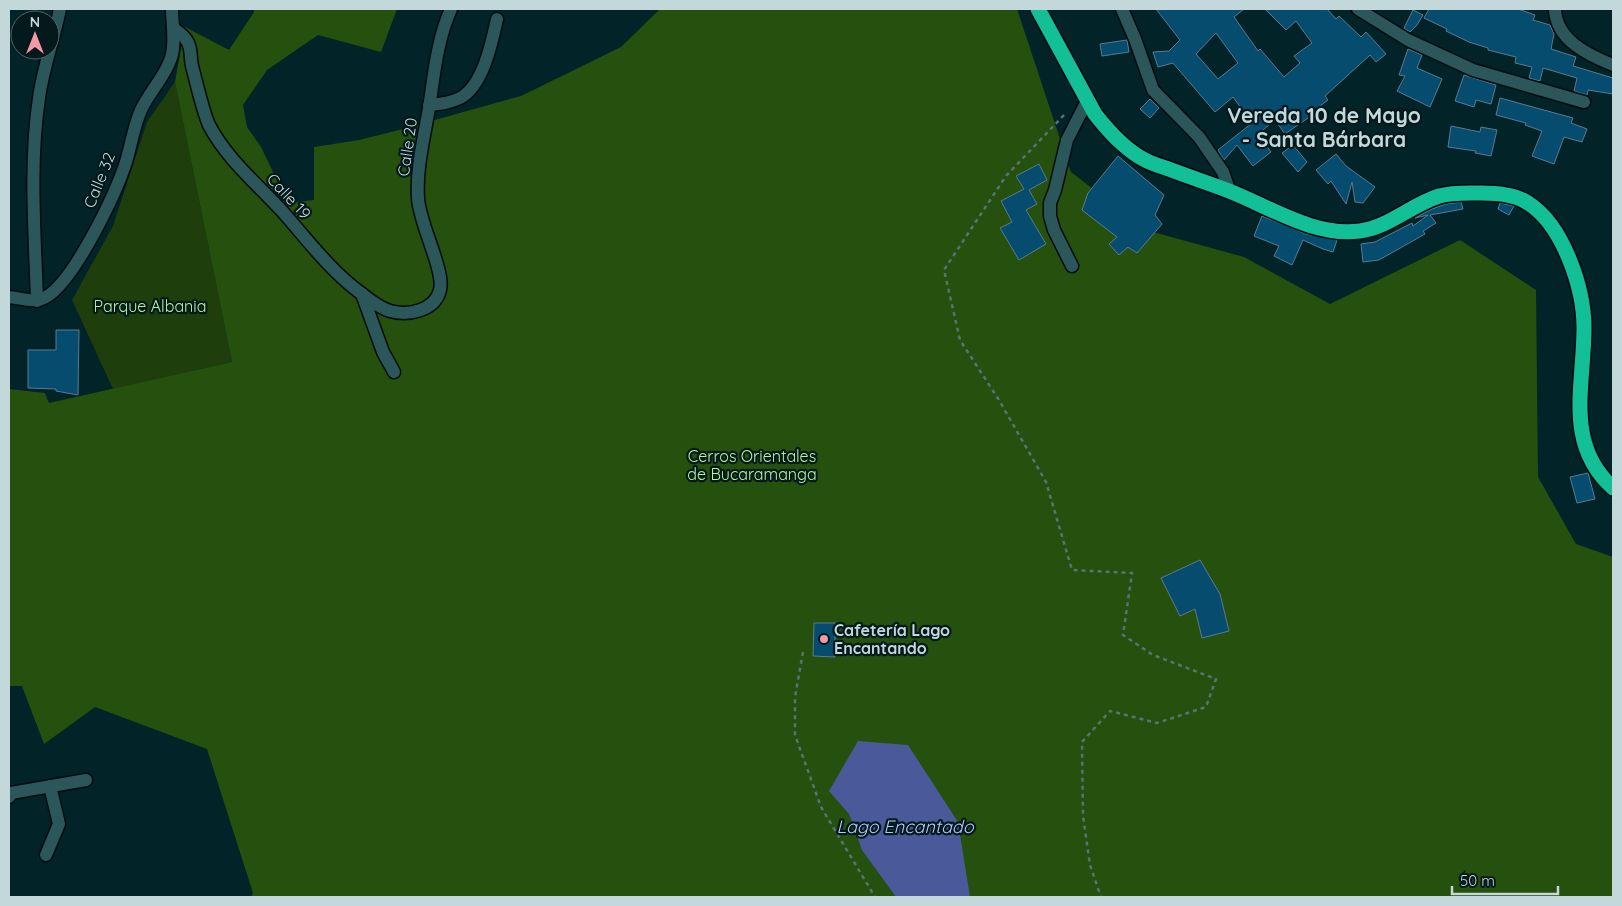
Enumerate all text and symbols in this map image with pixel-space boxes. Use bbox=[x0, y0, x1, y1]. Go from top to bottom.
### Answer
north arrow bbox=[10, 10, 60, 60]
text: N bbox=[30, 13, 40, 31]
district label: Vereda 10 de Mayo - Santa Bárbara bbox=[1227, 102, 1421, 152]
street label: Calle 20 bbox=[393, 116, 421, 178]
street label: Calle 32 bbox=[79, 149, 119, 211]
street label: Calle 19 bbox=[263, 169, 315, 223]
park label: Parque Albania bbox=[94, 296, 206, 316]
park label: Cerros Orientales de Bucaramanga bbox=[687, 446, 817, 484]
place label: Cafetería Lago Encantando bbox=[834, 620, 950, 658]
marker: Cafetería Lago Encantando bbox=[818, 633, 830, 645]
water label: Lago Encantado bbox=[836, 815, 975, 838]
scale bar bbox=[1452, 864, 1558, 896]
text: 50 m bbox=[1460, 871, 1495, 890]

